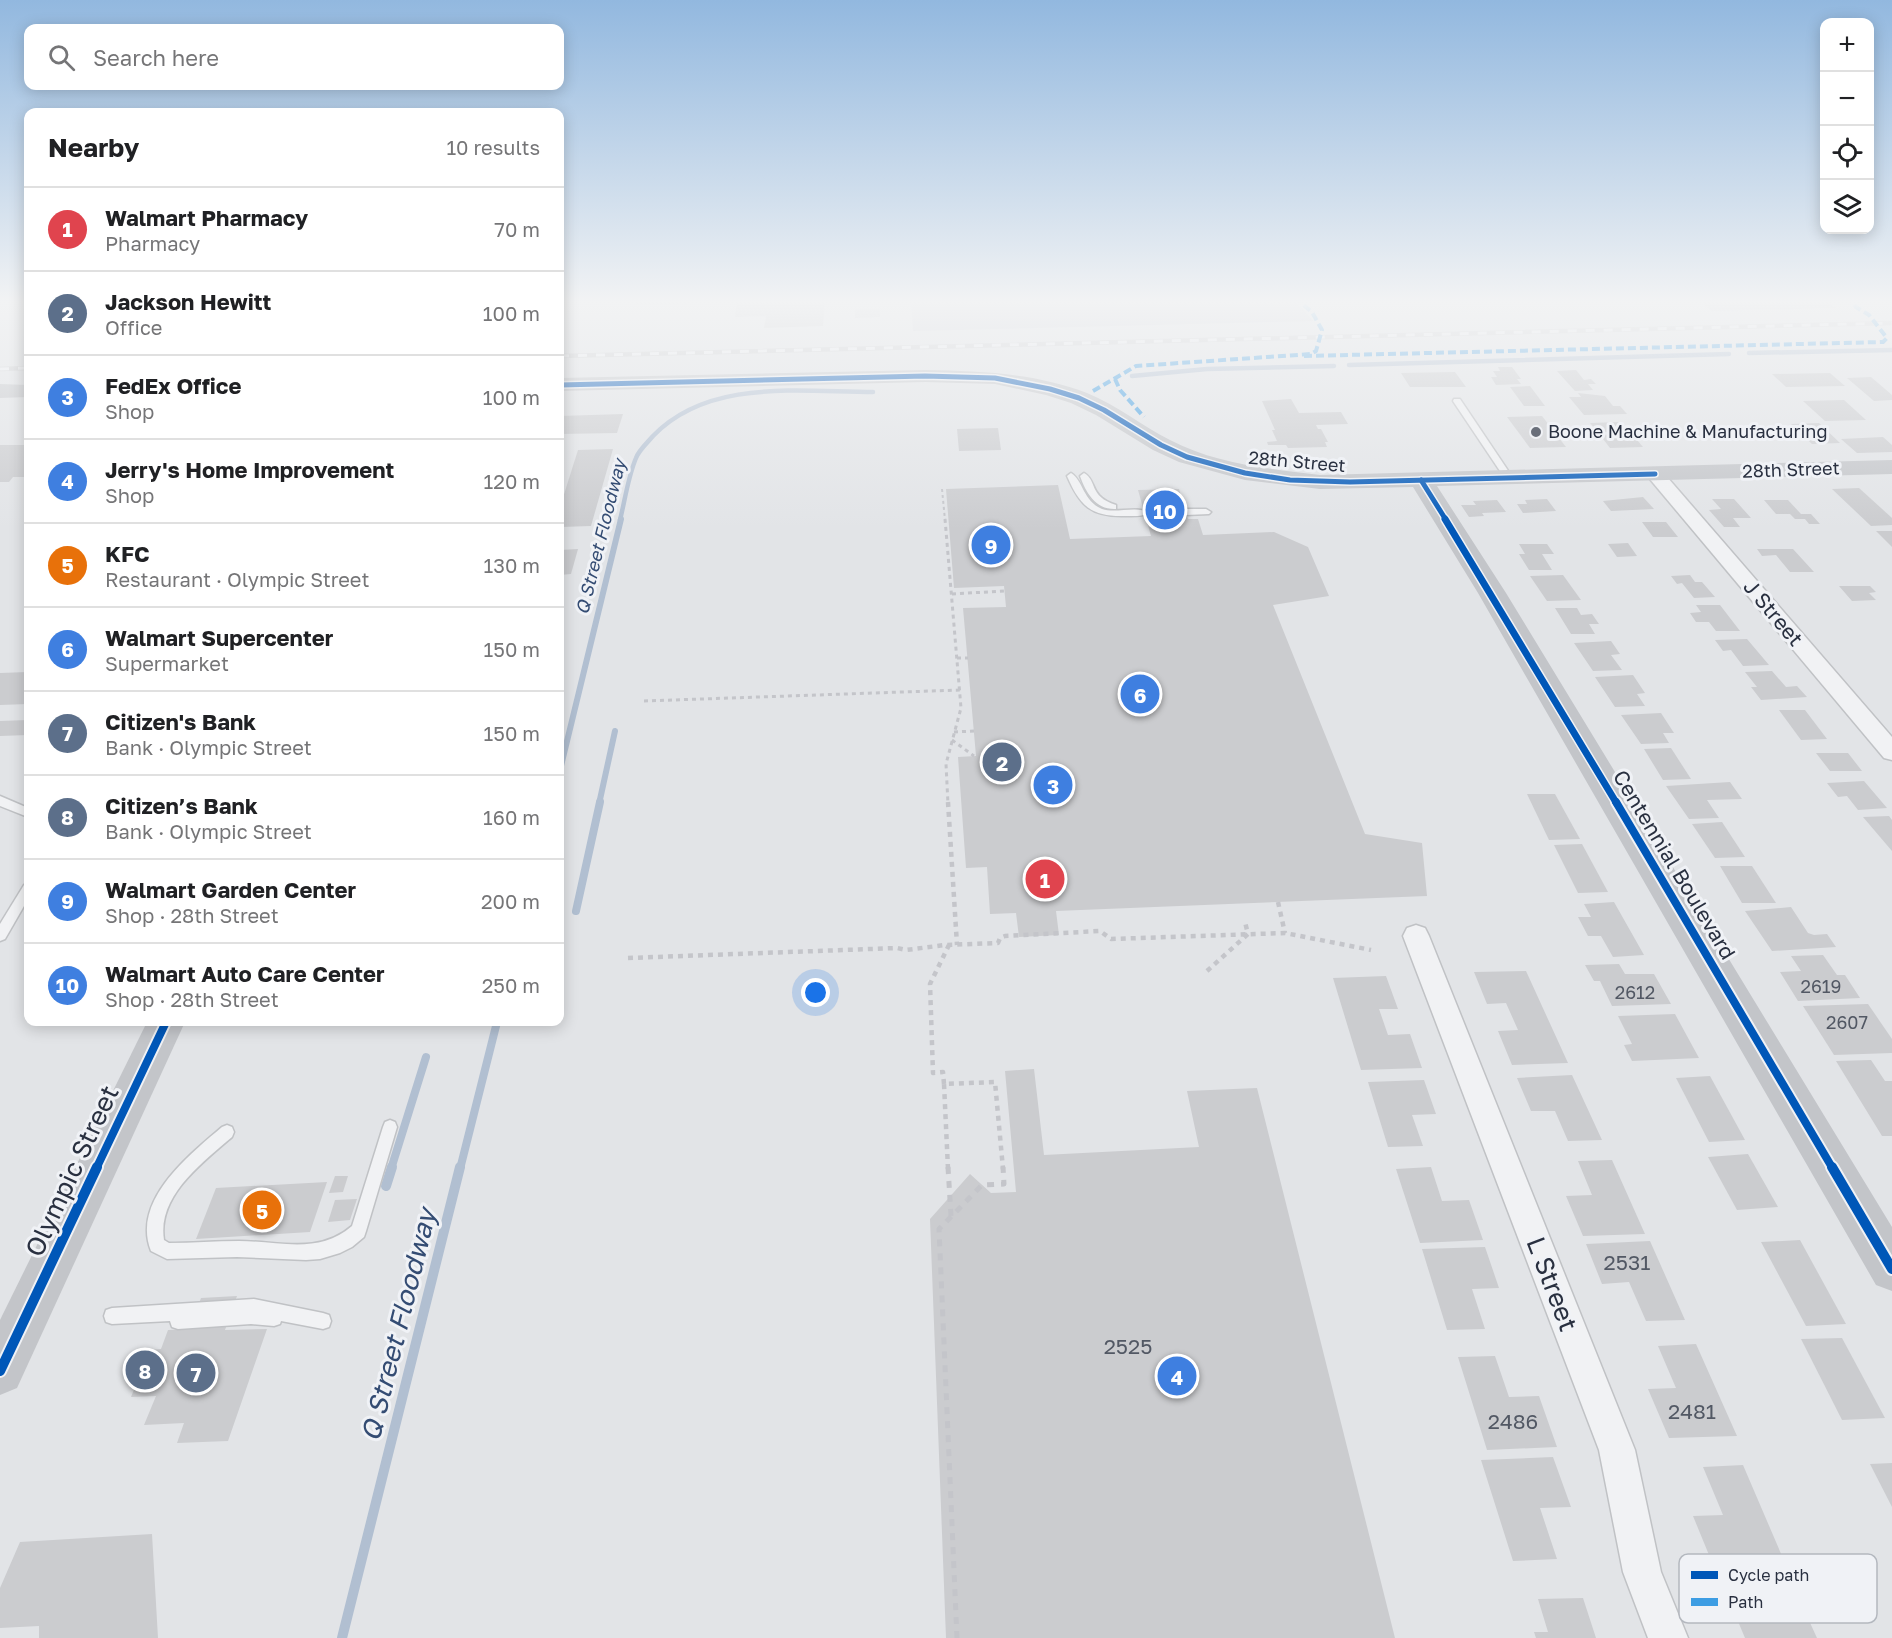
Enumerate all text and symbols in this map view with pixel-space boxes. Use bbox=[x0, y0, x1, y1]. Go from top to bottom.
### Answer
map controls bbox=[1820, 18, 1874, 234]
button: + bbox=[1820, 18, 1874, 72]
search box bbox=[24, 24, 564, 90]
icon: search bbox=[45, 41, 78, 74]
text: Search here bbox=[93, 44, 219, 71]
button: − bbox=[1820, 72, 1874, 126]
button: locate bbox=[1820, 126, 1874, 180]
text: Nearby bbox=[48, 132, 139, 163]
text: 10 results bbox=[446, 135, 540, 159]
button: layers bbox=[1820, 180, 1874, 234]
text: Walmart Pharmacy bbox=[105, 204, 308, 231]
text: 1 bbox=[62, 217, 73, 241]
text: 70 m bbox=[494, 217, 540, 241]
text: Pharmacy bbox=[105, 231, 200, 255]
text: Jackson Hewitt bbox=[105, 288, 271, 315]
text: 2 bbox=[61, 301, 74, 325]
text: 100 m bbox=[483, 301, 540, 325]
text: Office bbox=[105, 315, 162, 339]
text: FedEx Office bbox=[105, 372, 241, 399]
text: 3 bbox=[61, 385, 74, 409]
text: 100 m bbox=[483, 385, 540, 409]
text: Shop bbox=[105, 399, 154, 423]
place label: Boone Machine & Manufacturing bbox=[1548, 420, 1827, 442]
marker: Boone Machine & Manufacturing bbox=[1529, 425, 1543, 439]
street label: 28th Street bbox=[1248, 446, 1347, 476]
water label: Q Street Floodway bbox=[570, 454, 631, 616]
text: Jerry's Home Improvement bbox=[105, 456, 394, 483]
street label: 28th Street bbox=[1742, 456, 1840, 482]
text: 4 bbox=[61, 469, 74, 493]
text: 120 m bbox=[484, 469, 540, 493]
text: Shop bbox=[105, 483, 154, 507]
pin: 10 bbox=[1146, 488, 1184, 532]
pin: 9 bbox=[972, 522, 1010, 568]
text: KFC bbox=[105, 540, 150, 567]
text: 5 bbox=[61, 553, 74, 577]
text: 130 m bbox=[484, 553, 540, 577]
text: Restaurant · Olympic Street bbox=[105, 567, 369, 591]
street label: J Street bbox=[1738, 574, 1809, 651]
text: Walmart Supercenter bbox=[105, 624, 333, 651]
text: 6 bbox=[61, 637, 74, 661]
text: 150 m bbox=[484, 637, 540, 661]
text: Supermarket bbox=[105, 651, 229, 675]
pin: 6 bbox=[1120, 672, 1160, 716]
text: Citizen's Bank bbox=[105, 708, 256, 735]
text: 7 bbox=[62, 721, 73, 745]
text: 150 m bbox=[484, 721, 540, 745]
text: Bank · Olympic Street bbox=[105, 735, 312, 759]
pin: 2 bbox=[982, 740, 1022, 784]
pin: 3 bbox=[1034, 762, 1072, 808]
street label: Centennial Boulevard bbox=[1608, 765, 1742, 964]
text: Citizen’s Bank bbox=[105, 792, 258, 819]
text: 8 bbox=[61, 805, 74, 829]
text: 160 m bbox=[483, 805, 540, 829]
text: Bank · Olympic Street bbox=[105, 819, 312, 843]
pin: 1 bbox=[1026, 856, 1064, 902]
text: Walmart Garden Center bbox=[105, 876, 356, 903]
text: 9 bbox=[61, 889, 74, 913]
text: 200 m bbox=[481, 889, 540, 913]
text: Shop · 28th Street bbox=[105, 903, 279, 927]
text: Walmart Auto Care Center bbox=[105, 960, 385, 987]
text: 10 bbox=[56, 973, 79, 997]
text: 250 m bbox=[482, 973, 540, 997]
house number: 2619 bbox=[1801, 975, 1841, 997]
your location bbox=[801, 978, 830, 1007]
house number: 2612 bbox=[1615, 981, 1655, 1003]
text: Shop · 28th Street bbox=[105, 987, 279, 1011]
house number: 2607 bbox=[1826, 1011, 1868, 1033]
street label: Olympic Street bbox=[18, 1080, 125, 1261]
pin: 5 bbox=[242, 1188, 282, 1232]
water label: Q Street Floodway bbox=[354, 1202, 443, 1444]
street label: L Street bbox=[1520, 1232, 1585, 1335]
house number: 2531 bbox=[1604, 1249, 1650, 1275]
house number: 2525 bbox=[1104, 1333, 1152, 1359]
pin: 8 bbox=[126, 1348, 164, 1392]
pin: 7 bbox=[176, 1350, 216, 1396]
pin: 4 bbox=[1158, 1354, 1196, 1398]
house number: 2481 bbox=[1668, 1398, 1716, 1424]
house number: 2486 bbox=[1488, 1408, 1538, 1434]
legend bbox=[1679, 1554, 1877, 1623]
text: Cycle path bbox=[1728, 1565, 1809, 1585]
text: Path bbox=[1728, 1592, 1763, 1612]

